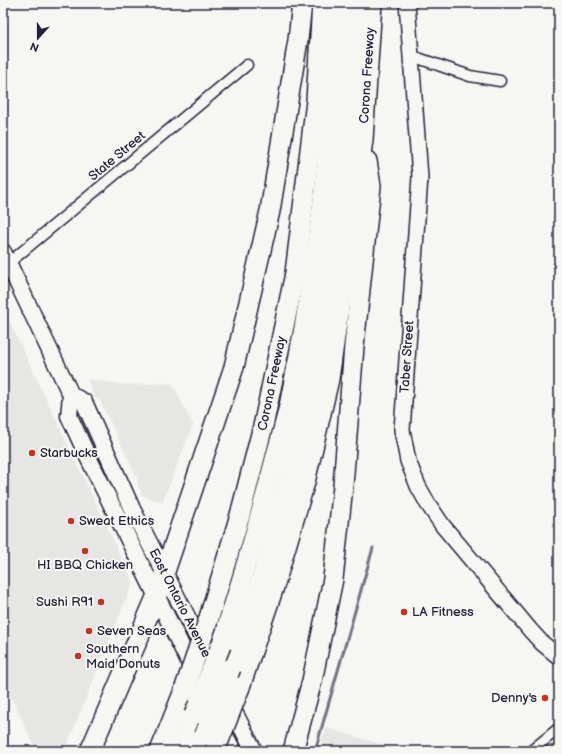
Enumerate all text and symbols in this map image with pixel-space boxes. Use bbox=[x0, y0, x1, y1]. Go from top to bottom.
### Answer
north arrow bbox=[18, 18, 58, 58]
street label: Corona Freeway bbox=[356, 27, 378, 124]
text: N bbox=[28, 39, 41, 54]
street label: State Street bbox=[85, 128, 149, 184]
street label: Taber Street bbox=[396, 320, 418, 394]
street label: Corona Freeway bbox=[254, 335, 290, 433]
place label: Starbucks bbox=[40, 445, 98, 461]
marker: Starbucks bbox=[27, 448, 37, 458]
place label: Sweat Ethics bbox=[79, 513, 155, 529]
marker: Sweat Ethics bbox=[66, 516, 76, 526]
marker: HI BBQ Chicken bbox=[80, 546, 90, 556]
street label: East Ontario Avenue bbox=[146, 546, 215, 660]
place label: HI BBQ Chicken bbox=[37, 557, 133, 573]
place label: Sushi R91 bbox=[36, 594, 93, 610]
marker: Sushi R91 bbox=[96, 597, 106, 607]
place label: LA Fitness bbox=[412, 604, 474, 620]
marker: LA Fitness bbox=[399, 607, 409, 617]
place label: Seven Seas bbox=[97, 623, 167, 639]
marker: Seven Seas bbox=[84, 626, 94, 636]
place label: Southern Maid Donuts bbox=[86, 641, 161, 672]
marker: Southern Maid Donuts bbox=[73, 651, 83, 661]
place label: Denny's bbox=[491, 690, 538, 706]
marker: Denny's bbox=[540, 693, 550, 703]

